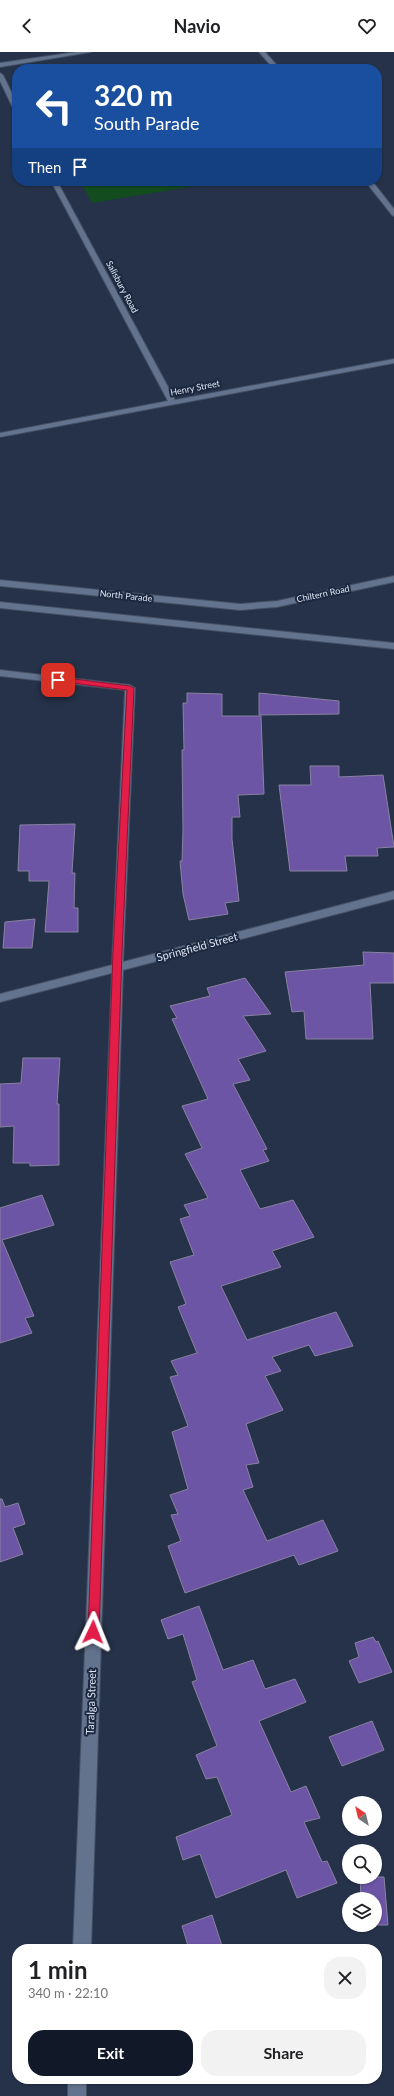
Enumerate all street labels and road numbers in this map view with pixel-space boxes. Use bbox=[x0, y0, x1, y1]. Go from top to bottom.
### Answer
street label: Salisbury Road bbox=[104, 259, 141, 315]
street label: Henry Street bbox=[169, 377, 221, 398]
street label: Chiltern Road bbox=[295, 583, 350, 604]
street label: North Parade bbox=[99, 587, 153, 604]
street label: Springfield Street bbox=[155, 929, 239, 964]
street label: Taralga Street bbox=[83, 1669, 98, 1735]

